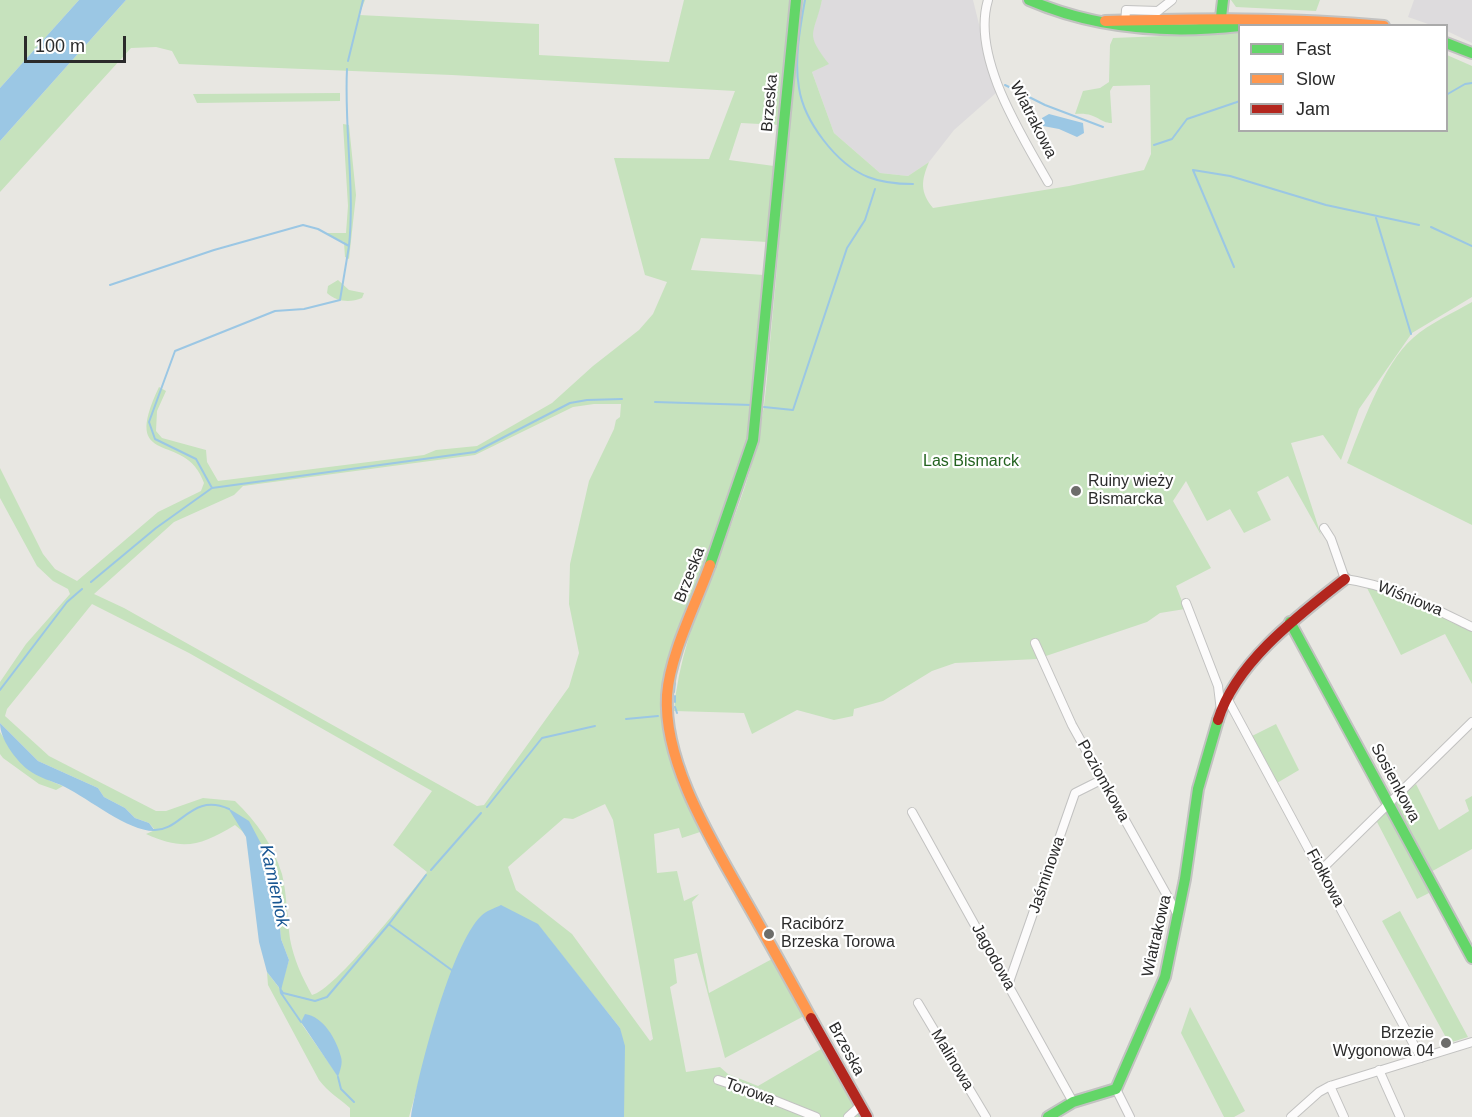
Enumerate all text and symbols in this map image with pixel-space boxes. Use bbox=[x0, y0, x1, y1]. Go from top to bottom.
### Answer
scale bar bbox=[27, 24, 129, 62]
legend bbox=[1238, 24, 1448, 132]
text: 100 m bbox=[35, 36, 85, 56]
text: Fast bbox=[1296, 39, 1331, 59]
text: Slow bbox=[1296, 69, 1335, 89]
street label: Brzeska bbox=[758, 73, 782, 133]
street label: Wiatrakowa bbox=[1005, 78, 1061, 162]
text: Jam bbox=[1296, 99, 1330, 119]
park label: Las Bismarck bbox=[923, 452, 1019, 472]
place label: Ruiny wieży Bismarcka bbox=[1088, 472, 1173, 510]
marker: Ruiny wieży Bismarcka bbox=[1069, 484, 1083, 498]
street label: Brzeska bbox=[671, 545, 709, 605]
street label: Wiśniowa bbox=[1375, 577, 1445, 621]
street label: Poziomkowa bbox=[1073, 737, 1133, 825]
street label: Sosienkowa bbox=[1366, 740, 1424, 826]
street label: Jaśminowa bbox=[1025, 834, 1069, 916]
water label: Kamieniok bbox=[255, 843, 293, 929]
street label: Fiołkowa bbox=[1302, 846, 1348, 910]
street label: Wiatrakowa bbox=[1138, 893, 1176, 979]
place label: Racibórz Brzeska Torowa bbox=[781, 915, 895, 953]
street label: Jagodowa bbox=[967, 920, 1019, 994]
marker: Racibórz Brzeska Torowa bbox=[762, 927, 776, 941]
street label: Brzeska bbox=[824, 1019, 868, 1079]
place label: Brzezie Wygonowa 04 bbox=[1333, 1024, 1434, 1062]
street label: Malinowa bbox=[926, 1026, 978, 1094]
marker: Brzezie Wygonowa 04 bbox=[1439, 1036, 1453, 1050]
street label: Torowa bbox=[722, 1074, 778, 1110]

